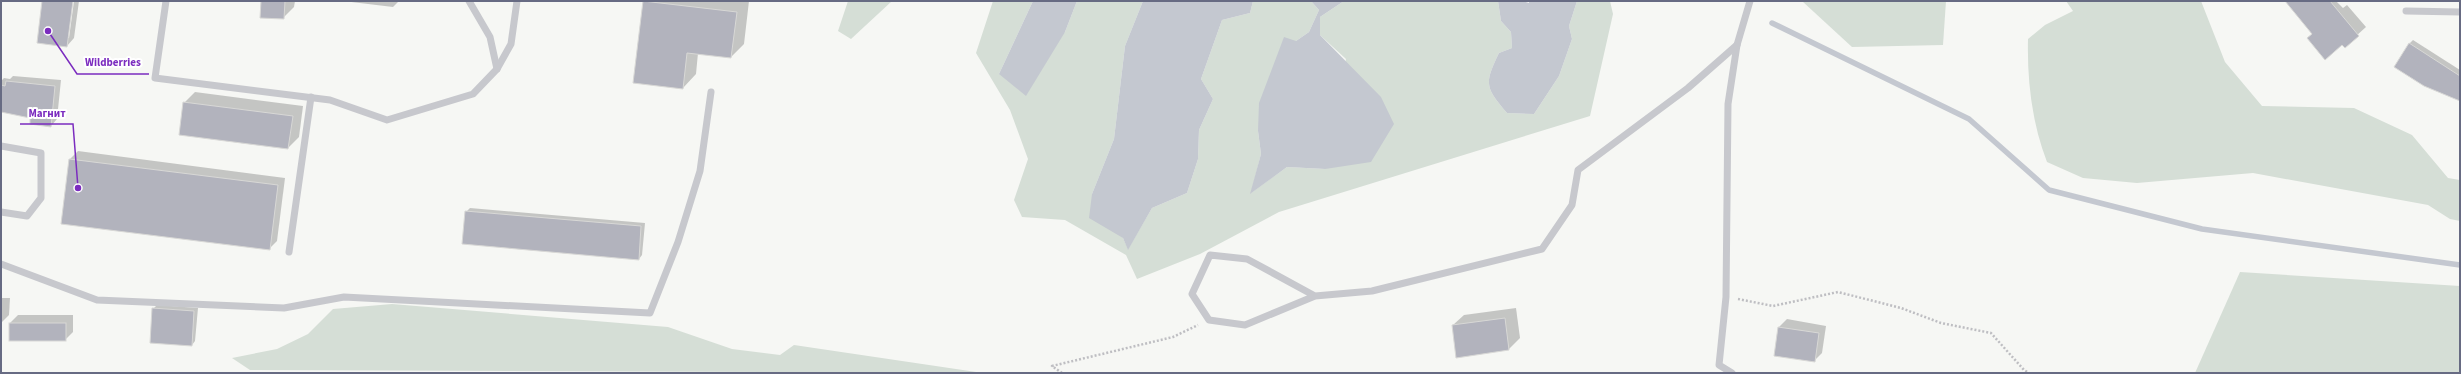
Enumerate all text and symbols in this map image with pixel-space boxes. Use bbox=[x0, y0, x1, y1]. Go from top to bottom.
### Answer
callout: Wildberries bbox=[77, 51, 149, 74]
text: Wildberries bbox=[85, 55, 141, 70]
callout: Магнит bbox=[20, 101, 73, 124]
text: Магнит bbox=[28, 106, 66, 121]

